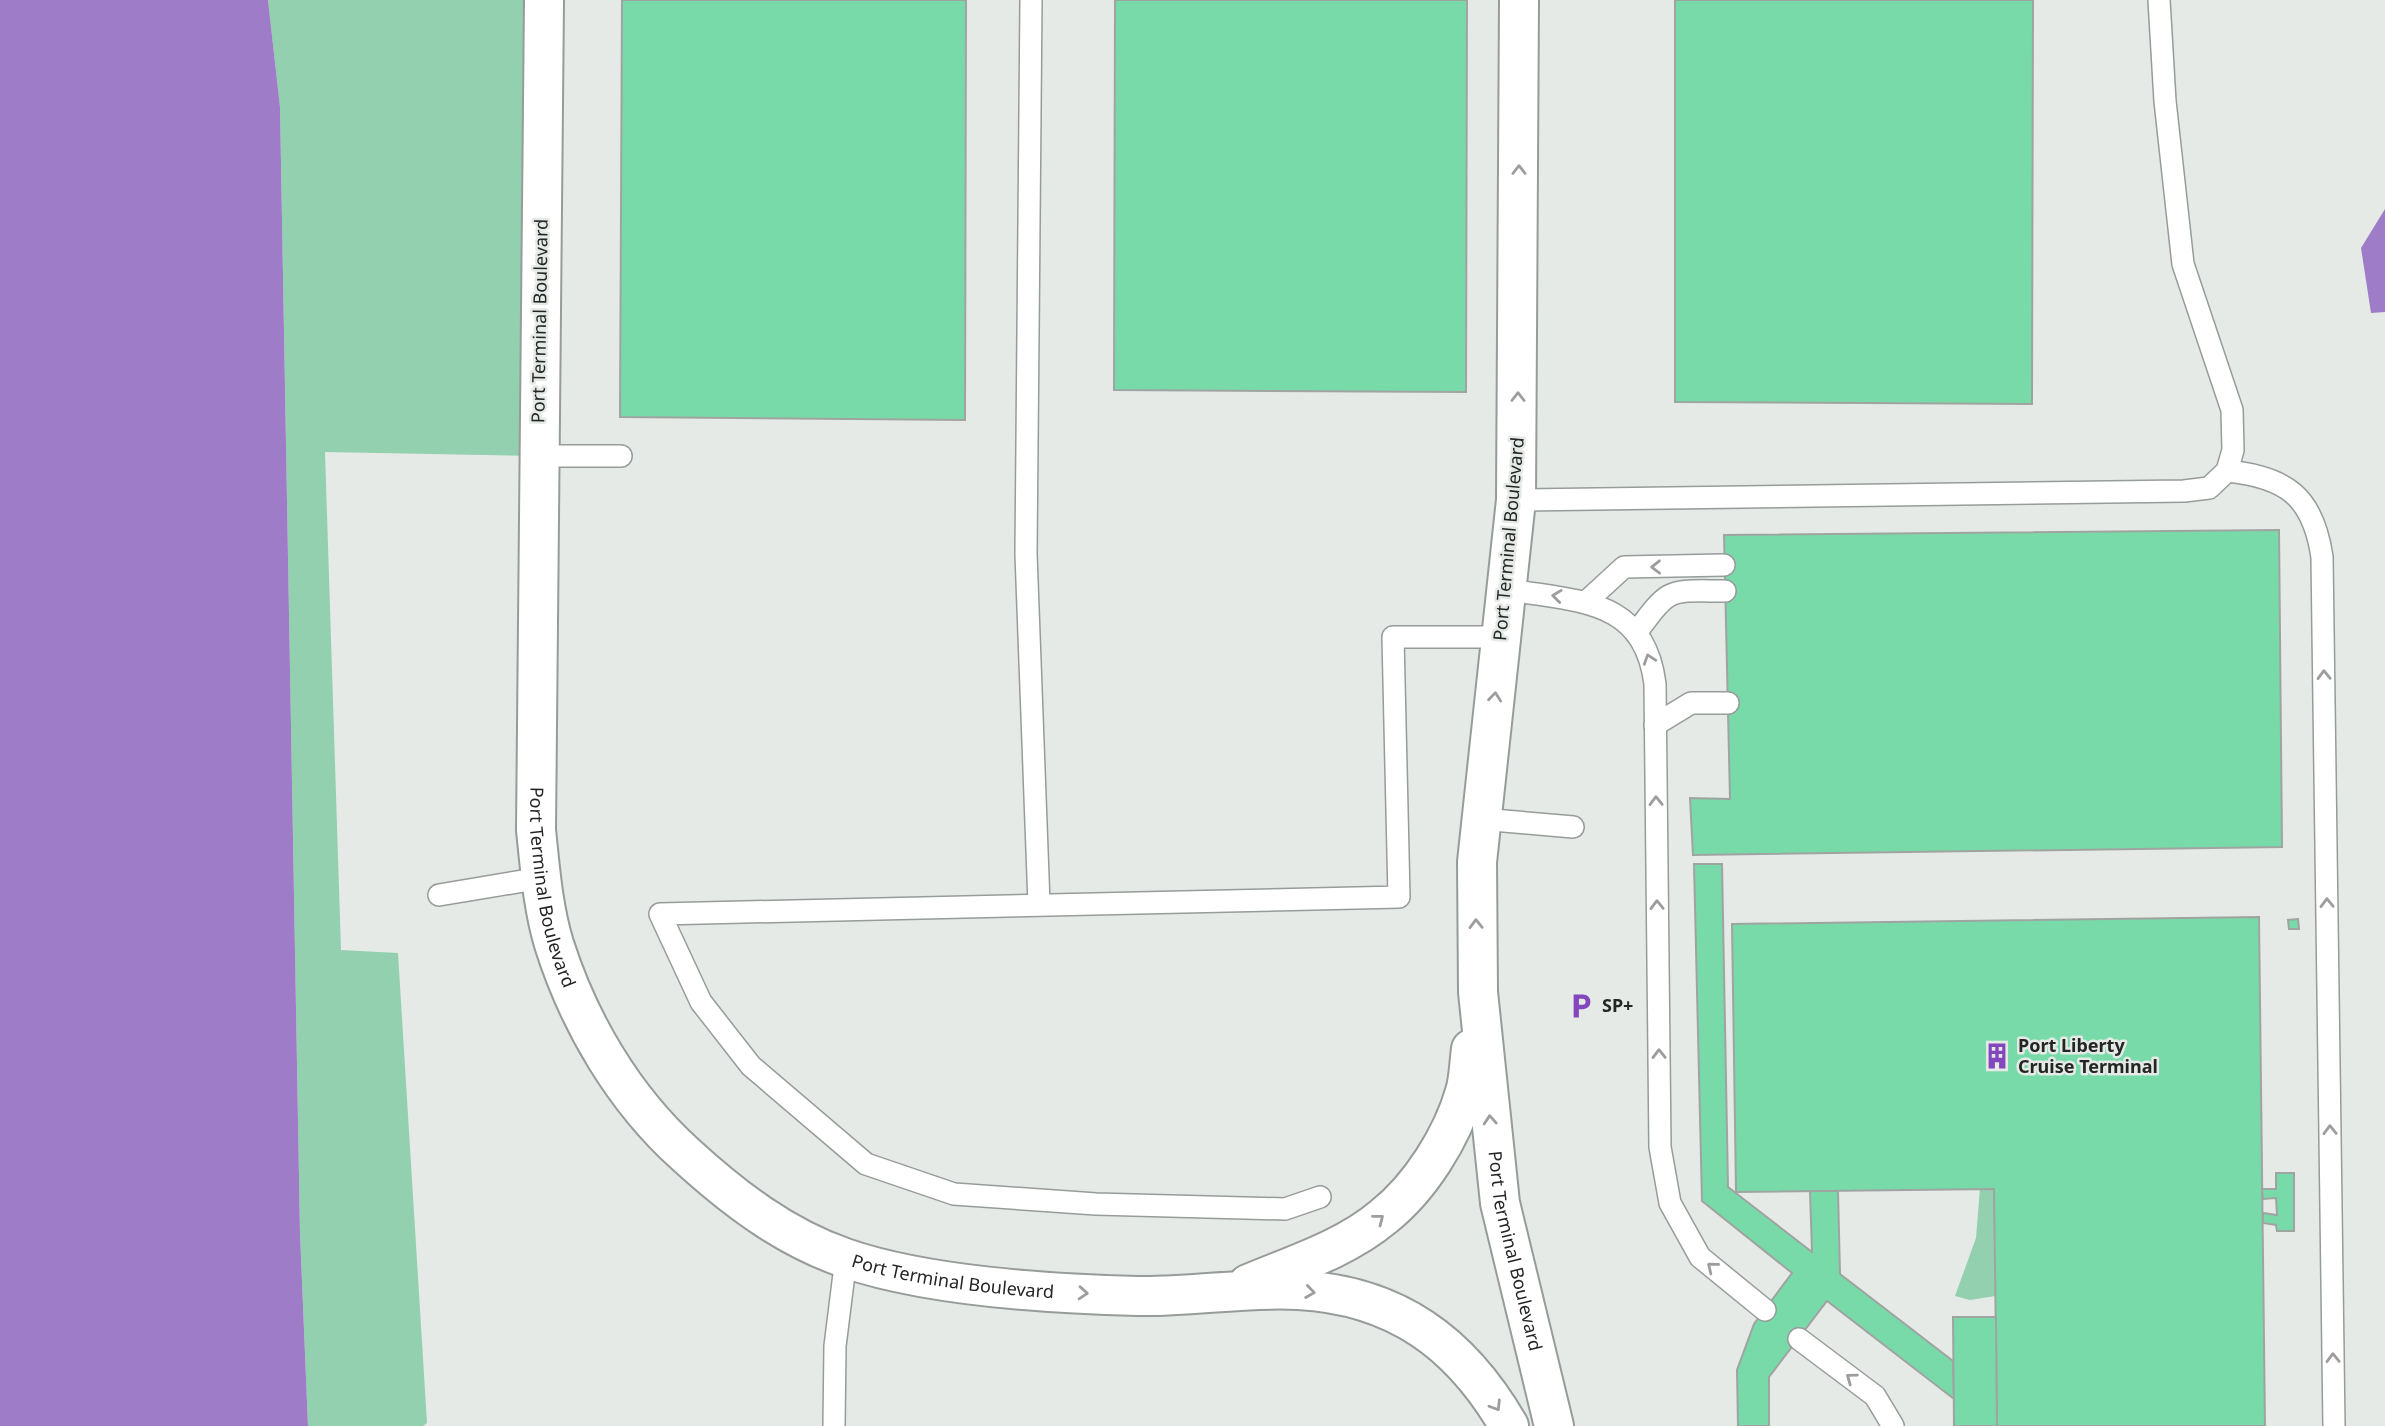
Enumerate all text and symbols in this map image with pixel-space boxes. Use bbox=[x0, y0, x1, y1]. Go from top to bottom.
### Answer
one-way arrow bbox=[1511, 164, 1527, 174]
street label: Port Terminal Boulevard bbox=[525, 219, 553, 423]
one-way arrow bbox=[1510, 391, 1526, 402]
street label: Port Terminal Boulevard bbox=[1487, 436, 1529, 642]
one-way arrow bbox=[1650, 559, 1661, 574]
one-way arrow bbox=[1551, 589, 1563, 604]
one-way arrow bbox=[1643, 653, 1657, 665]
one-way arrow bbox=[2317, 670, 2332, 681]
one-way arrow bbox=[1487, 691, 1502, 703]
street label: Port Terminal Boulevard bbox=[525, 787, 582, 991]
one-way arrow bbox=[1648, 795, 1664, 805]
one-way arrow bbox=[2320, 897, 2335, 908]
one-way arrow bbox=[1650, 899, 1665, 910]
one-way arrow bbox=[1469, 918, 1484, 929]
parking icon: SP+ bbox=[1566, 991, 1596, 1021]
place label: SP+ bbox=[1602, 993, 1633, 1017]
place label: Port Liberty Cruise Terminal bbox=[2018, 1033, 2158, 1078]
building icon: Port Liberty Cruise Terminal bbox=[1982, 1041, 2012, 1071]
one-way arrow bbox=[1652, 1048, 1667, 1059]
one-way arrow bbox=[1483, 1114, 1498, 1125]
one-way arrow bbox=[2323, 1125, 2338, 1136]
street label: Port Terminal Boulevard bbox=[1484, 1149, 1548, 1353]
one-way arrow bbox=[1372, 1215, 1384, 1228]
street label: Port Terminal Boulevard bbox=[849, 1248, 1055, 1303]
one-way arrow bbox=[1707, 1262, 1719, 1275]
one-way arrow bbox=[1304, 1284, 1316, 1299]
one-way arrow bbox=[1078, 1285, 1089, 1300]
one-way arrow bbox=[2326, 1352, 2341, 1363]
one-way arrow bbox=[1846, 1374, 1859, 1386]
one-way arrow bbox=[1488, 1398, 1501, 1411]

